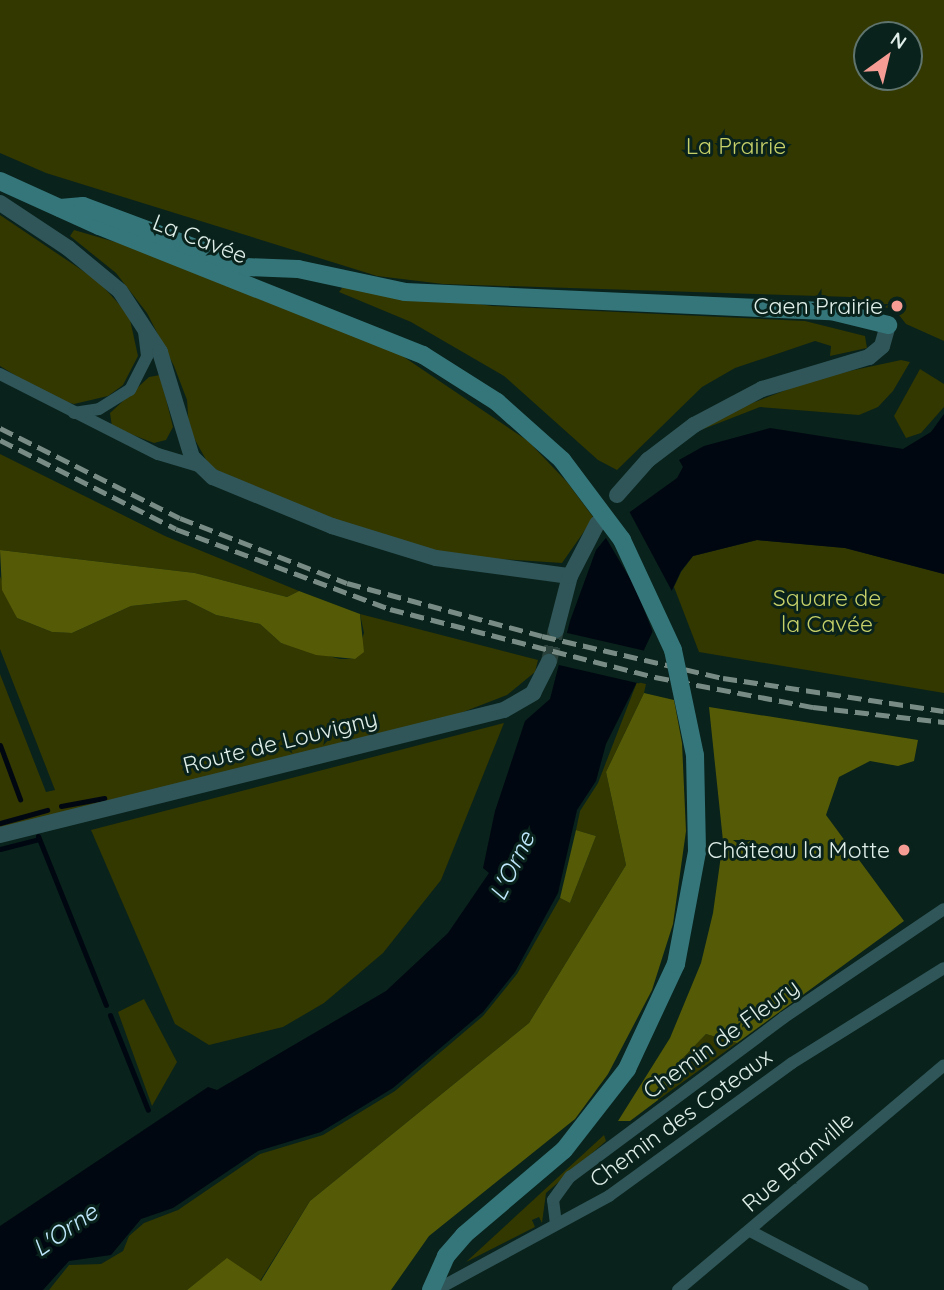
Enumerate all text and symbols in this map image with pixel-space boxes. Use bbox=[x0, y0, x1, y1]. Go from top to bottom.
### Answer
north arrow bbox=[853, 21, 923, 91]
text: N bbox=[886, 26, 911, 54]
park label: La Prairie bbox=[686, 132, 786, 160]
street label: La Cavée bbox=[149, 208, 251, 270]
place label: Caen Prairie bbox=[754, 292, 883, 320]
marker: Caen Prairie bbox=[889, 298, 905, 314]
park label: Square de la Cavée bbox=[773, 584, 881, 638]
street label: Route de Louvigny bbox=[180, 704, 380, 780]
water label: L'Orne bbox=[483, 827, 541, 905]
place label: Château la Motte bbox=[707, 836, 890, 864]
marker: Château la Motte bbox=[896, 842, 912, 858]
street label: Chemin de Fleury bbox=[638, 973, 804, 1105]
street label: Chemin des Coteaux bbox=[585, 1043, 777, 1193]
street label: Rue Branville bbox=[737, 1106, 859, 1218]
water label: L'Orne bbox=[27, 1197, 103, 1263]

